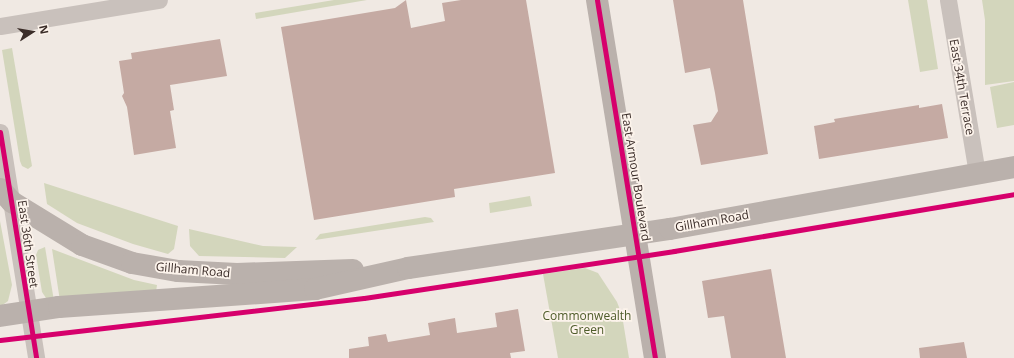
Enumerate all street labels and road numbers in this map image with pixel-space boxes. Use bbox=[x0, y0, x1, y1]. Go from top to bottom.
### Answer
street label: East 34th Terrace bbox=[946, 38, 978, 136]
street label: East Armour Boulevard bbox=[619, 112, 653, 242]
street label: East 36th Street bbox=[15, 199, 41, 289]
street label: Gillham Road bbox=[674, 207, 750, 235]
street label: Gillham Road bbox=[155, 260, 231, 280]

